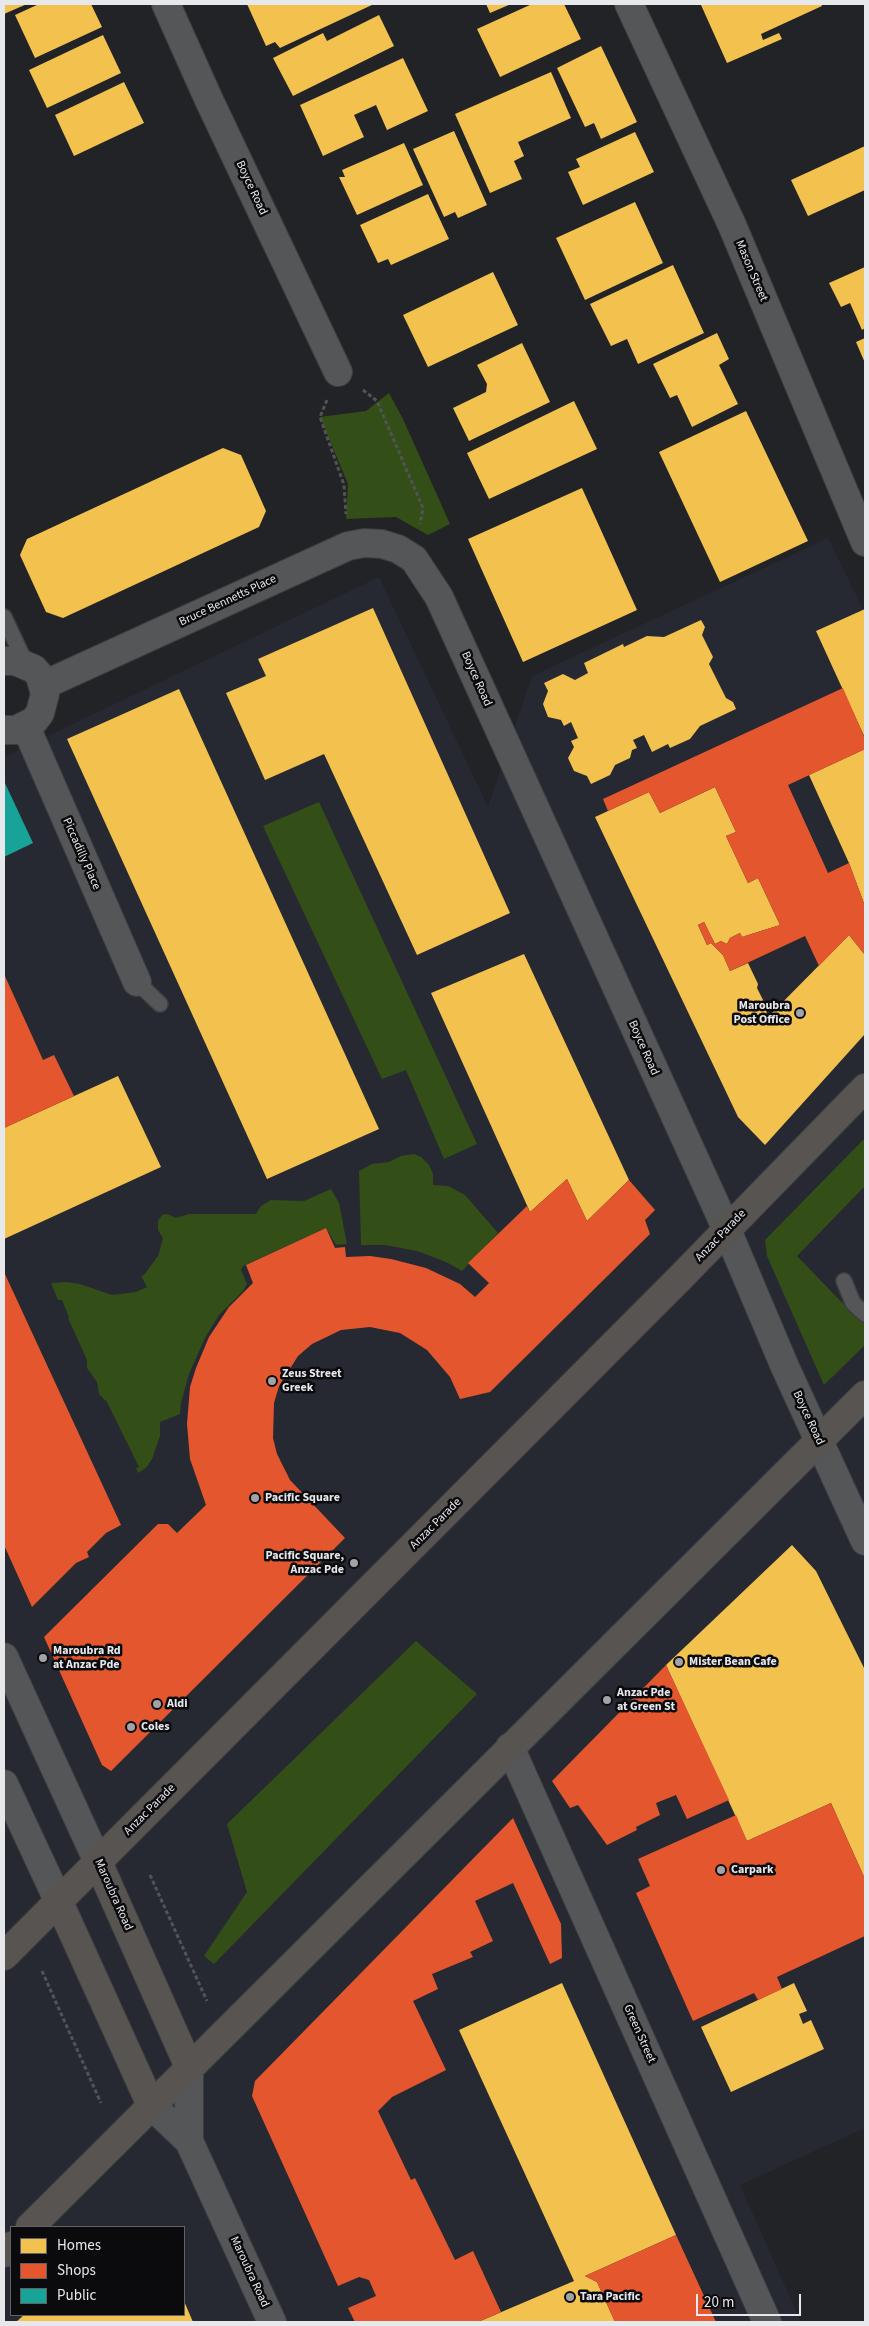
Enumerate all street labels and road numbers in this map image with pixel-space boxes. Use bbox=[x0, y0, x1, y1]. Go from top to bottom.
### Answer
street label: Boyce Road bbox=[232, 158, 270, 218]
street label: Mason Street bbox=[732, 238, 770, 304]
street label: Bruce Bennetts Place bbox=[177, 572, 279, 630]
street label: Boyce Road bbox=[458, 649, 494, 709]
street label: Piccadilly Place bbox=[59, 816, 103, 892]
street label: Boyce Road bbox=[625, 1018, 661, 1078]
street label: Anzac Parade bbox=[693, 1207, 749, 1265]
street label: Boyce Road bbox=[789, 1388, 827, 1448]
street label: Anzac Parade bbox=[407, 1495, 465, 1553]
street label: Anzac Parade bbox=[121, 1781, 179, 1839]
street label: Maroubra Road bbox=[91, 1857, 135, 1933]
street label: Green Street bbox=[620, 2003, 658, 2065]
street label: Maroubra Road bbox=[226, 2234, 272, 2310]

